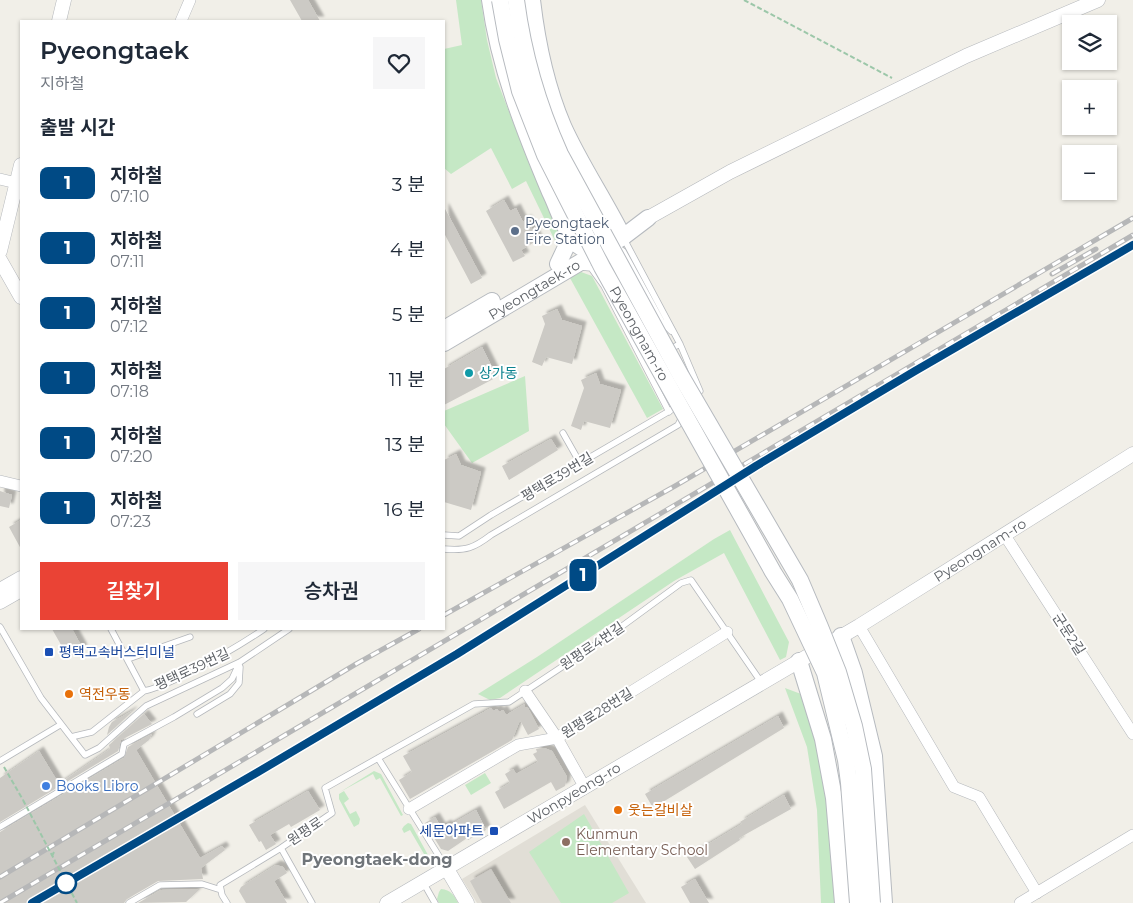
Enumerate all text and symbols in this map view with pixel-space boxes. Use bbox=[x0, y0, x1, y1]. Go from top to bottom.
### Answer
map controls bbox=[1062, 15, 1117, 200]
button: layers bbox=[1062, 15, 1117, 70]
text: Pyeongtaek bbox=[40, 36, 189, 65]
button: heart bbox=[373, 37, 425, 89]
text: 지하철 bbox=[40, 74, 84, 93]
button: + bbox=[1062, 80, 1117, 135]
text: 출발 시간 bbox=[40, 116, 115, 139]
button: − bbox=[1062, 145, 1117, 200]
text: 지하철 bbox=[110, 164, 162, 187]
text: 1 bbox=[64, 172, 71, 194]
text: 3 분 bbox=[392, 173, 425, 196]
text: 07:10 bbox=[110, 187, 149, 206]
place label: Pyeongtaek Fire Station bbox=[525, 214, 610, 248]
marker: Pyeongtaek Fire Station bbox=[509, 225, 521, 237]
text: 지하철 bbox=[110, 229, 162, 252]
text: 1 bbox=[64, 237, 71, 259]
text: 4 분 bbox=[390, 238, 425, 261]
text: 07:11 bbox=[110, 252, 145, 271]
street label: Pyeongtaek-ro bbox=[485, 255, 584, 324]
street label: Pyeongnam-ro bbox=[606, 283, 673, 384]
text: 지하철 bbox=[110, 294, 162, 317]
text: 1 bbox=[64, 302, 71, 324]
text: 5 분 bbox=[392, 303, 425, 326]
text: 07:12 bbox=[110, 317, 148, 336]
text: 지하철 bbox=[110, 359, 162, 382]
place label: 상가동 bbox=[479, 364, 518, 382]
text: 1 bbox=[64, 367, 71, 389]
marker: 상가동 bbox=[463, 367, 475, 379]
text: 11 분 bbox=[389, 368, 425, 391]
text: 07:18 bbox=[110, 382, 149, 401]
text: 지하철 bbox=[110, 424, 162, 447]
text: 1 bbox=[64, 432, 71, 454]
text: 13 분 bbox=[385, 433, 425, 456]
text: 07:20 bbox=[110, 447, 153, 466]
street label: 평택로39번길 bbox=[518, 448, 596, 506]
text: 지하철 bbox=[110, 489, 162, 512]
text: 1 bbox=[64, 497, 71, 519]
text: 16 분 bbox=[384, 498, 425, 521]
text: 07:23 bbox=[110, 512, 151, 531]
street label: Pyeongnam-ro bbox=[930, 514, 1030, 586]
line badge: 1 bbox=[567, 559, 599, 591]
button: 길찾기 bbox=[40, 562, 228, 620]
button: 승차권 bbox=[238, 562, 425, 620]
text: 1 bbox=[579, 564, 587, 586]
street label: 군문2길 bbox=[1049, 610, 1089, 658]
street label: 원평로4번길 bbox=[556, 618, 628, 674]
place label: 평택고속버스터미널 bbox=[59, 643, 175, 661]
street label: 평택로39번길 bbox=[152, 644, 232, 694]
marker: 평택고속버스터미널 bbox=[43, 646, 55, 658]
street label: 원평로28번길 bbox=[558, 684, 636, 742]
place label: 역전우동 bbox=[79, 685, 131, 703]
marker: 역전우동 bbox=[63, 688, 75, 700]
street label: Wonpyeong-ro bbox=[524, 758, 624, 828]
place label: Books Libro bbox=[56, 777, 139, 795]
marker: Books Libro bbox=[40, 780, 52, 792]
place label: 웃는갈비살 bbox=[628, 801, 693, 819]
marker: 웃는갈비살 bbox=[612, 804, 624, 816]
street label: 원평로 bbox=[284, 813, 326, 849]
place label: 세문아파트 bbox=[420, 822, 484, 840]
marker: 세문아파트 bbox=[488, 825, 500, 837]
place label: Kunmun Elementary School bbox=[576, 825, 708, 859]
marker: Kunmun Elementary School bbox=[560, 836, 572, 848]
district label: Pyeongtaek-dong bbox=[302, 850, 452, 869]
unlabelled marker bbox=[55, 872, 77, 894]

